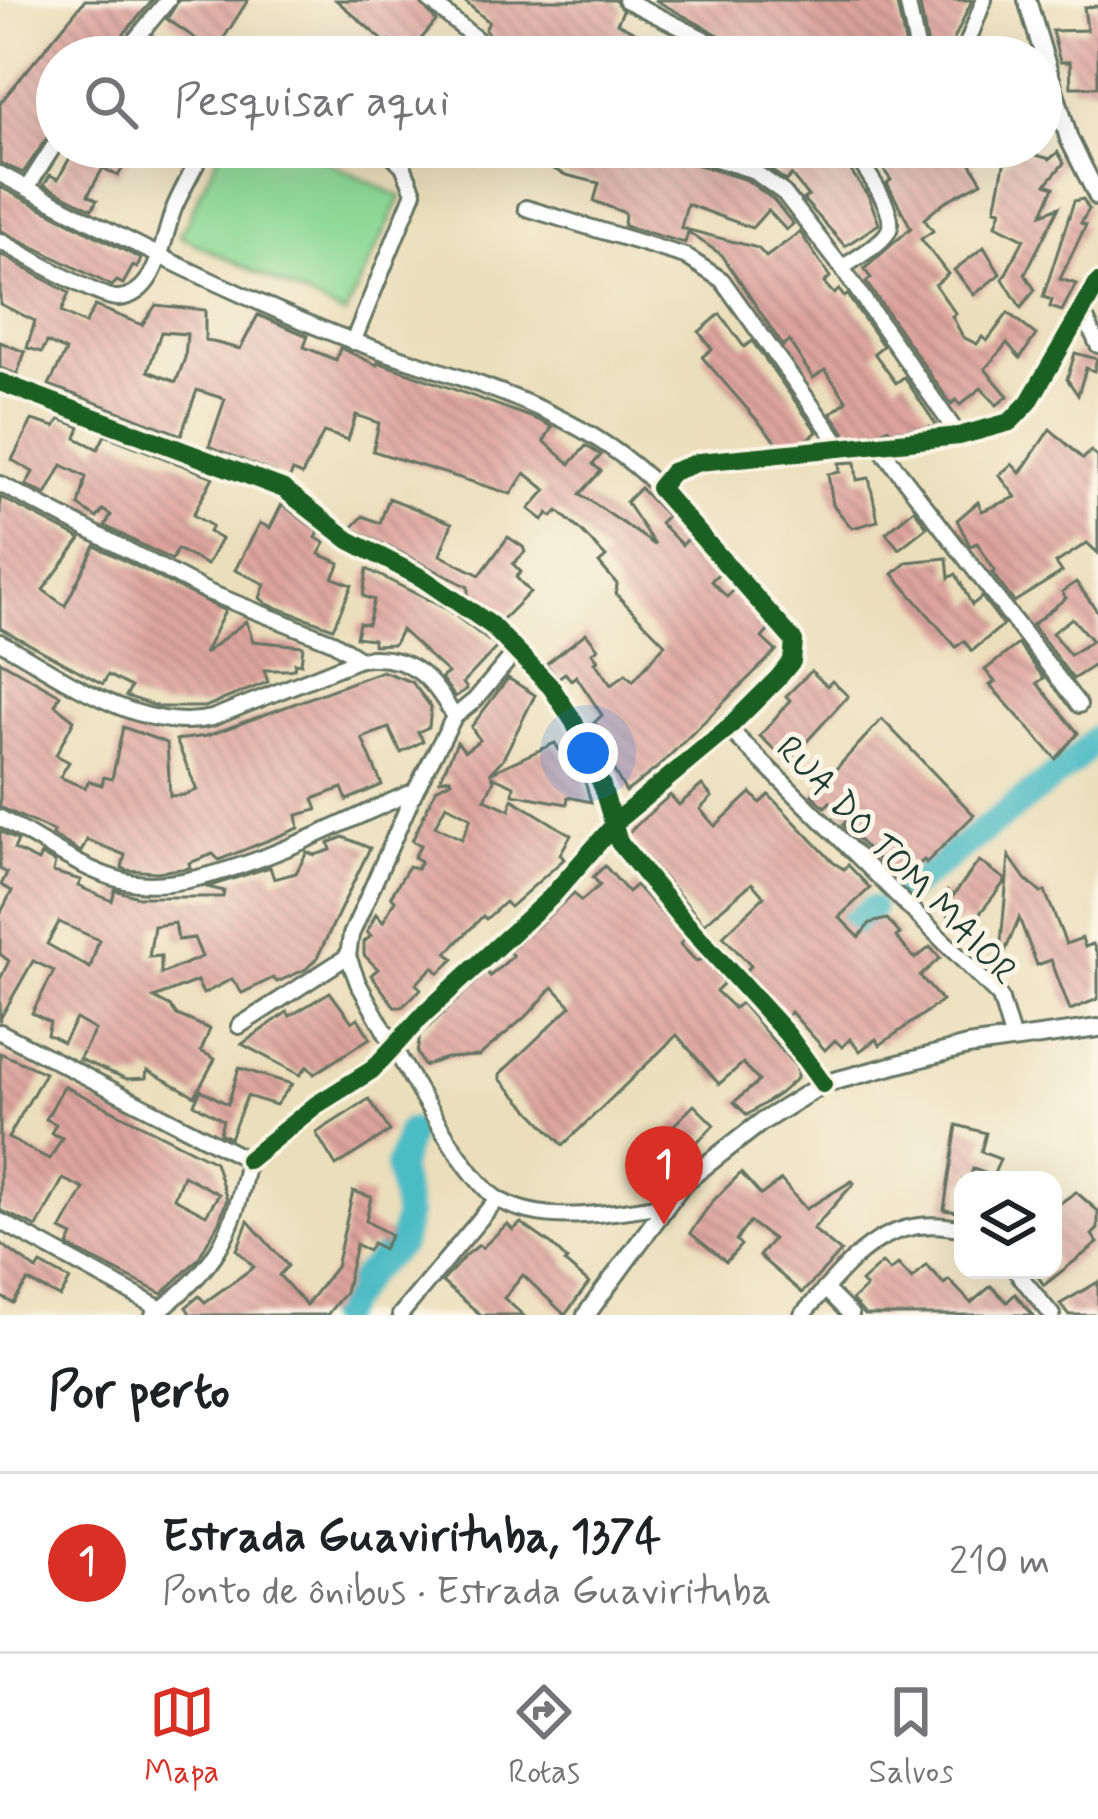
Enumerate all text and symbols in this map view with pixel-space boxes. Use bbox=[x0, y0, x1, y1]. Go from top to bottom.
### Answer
search box bbox=[36, 36, 1062, 168]
icon: search bbox=[78, 69, 144, 135]
text: Pesquisar aqui bbox=[174, 73, 450, 132]
your location bbox=[558, 723, 618, 783]
street label: RUA DO TOM MAIOR bbox=[764, 727, 1027, 996]
pin: 1 bbox=[625, 1126, 703, 1225]
map controls bbox=[954, 1171, 1062, 1279]
button: layers bbox=[954, 1171, 1062, 1279]
text: Por perto bbox=[48, 1360, 230, 1426]
text: Estrada Guavirituba, 1374 bbox=[162, 1508, 661, 1567]
text: 1 bbox=[78, 1537, 96, 1588]
text: 210 m bbox=[949, 1537, 1050, 1588]
text: Ponto de ônibus · Estrada Guavirituba bbox=[162, 1567, 772, 1618]
tab: Mapa bbox=[144, 1679, 220, 1795]
tab: Rotas bbox=[508, 1679, 580, 1795]
tab: Salvos bbox=[869, 1679, 954, 1795]

